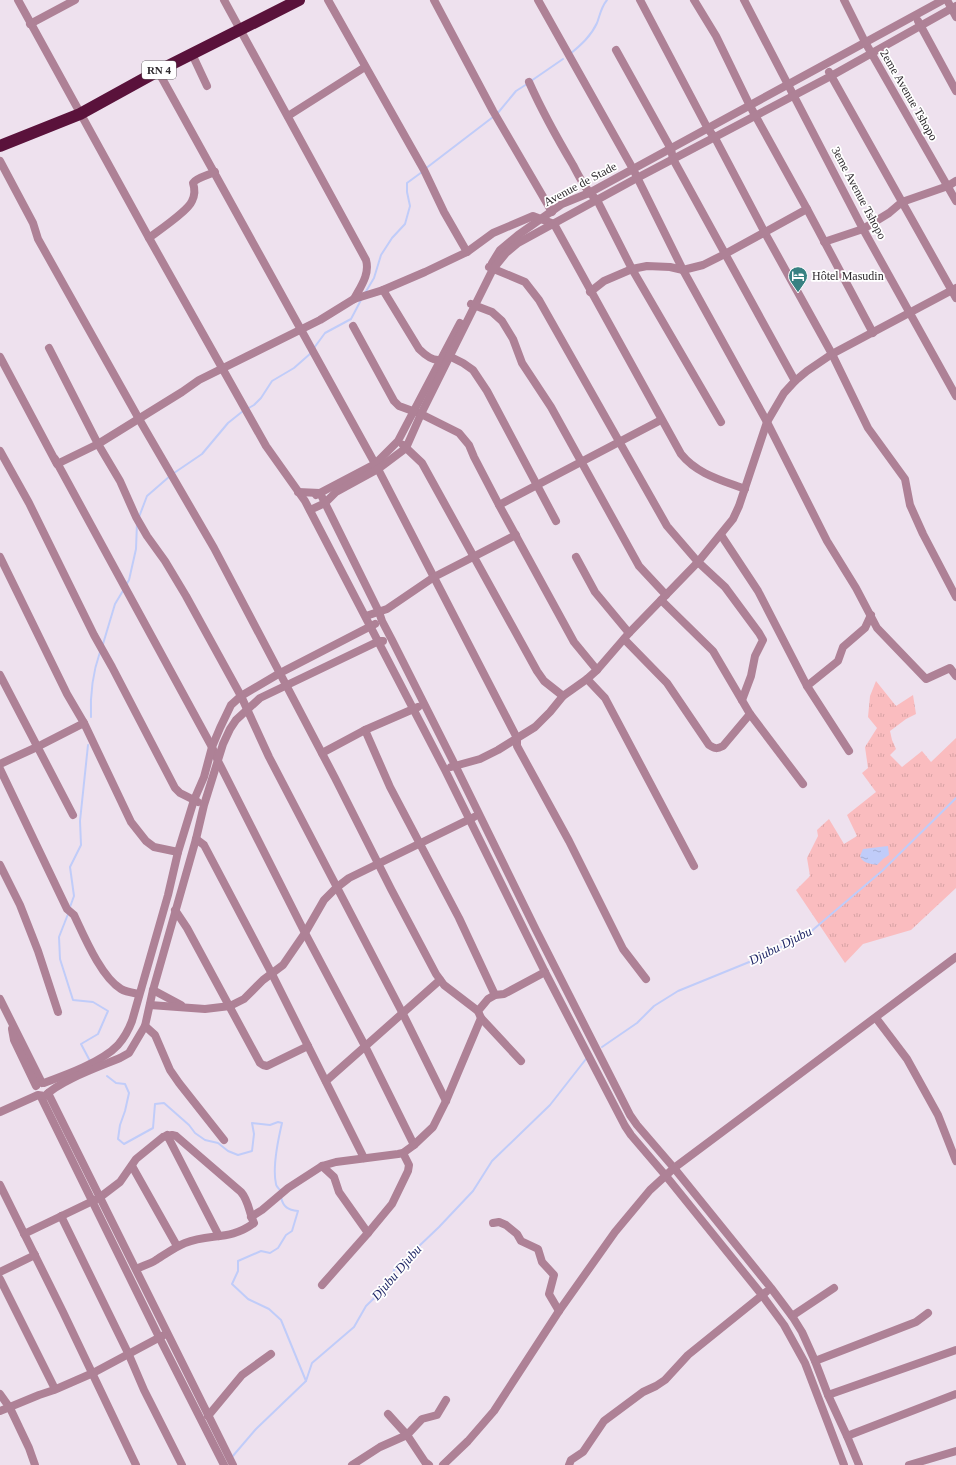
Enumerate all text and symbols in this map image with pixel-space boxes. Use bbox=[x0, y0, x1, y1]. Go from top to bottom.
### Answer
street label: 2eme Avenue Tshopo bbox=[877, 47, 941, 143]
road number: RN 4 bbox=[142, 61, 176, 79]
street label: 3eme Avenue Tshopo bbox=[829, 144, 889, 242]
street label: Avenue de Stade bbox=[541, 159, 619, 209]
hotel icon: Hôtel Masudin bbox=[787, 265, 809, 293]
place label: Hôtel Masudin bbox=[812, 269, 884, 283]
water label: Djubu Djubu bbox=[746, 923, 814, 968]
water label: Djubu Djubu bbox=[368, 1241, 425, 1304]

